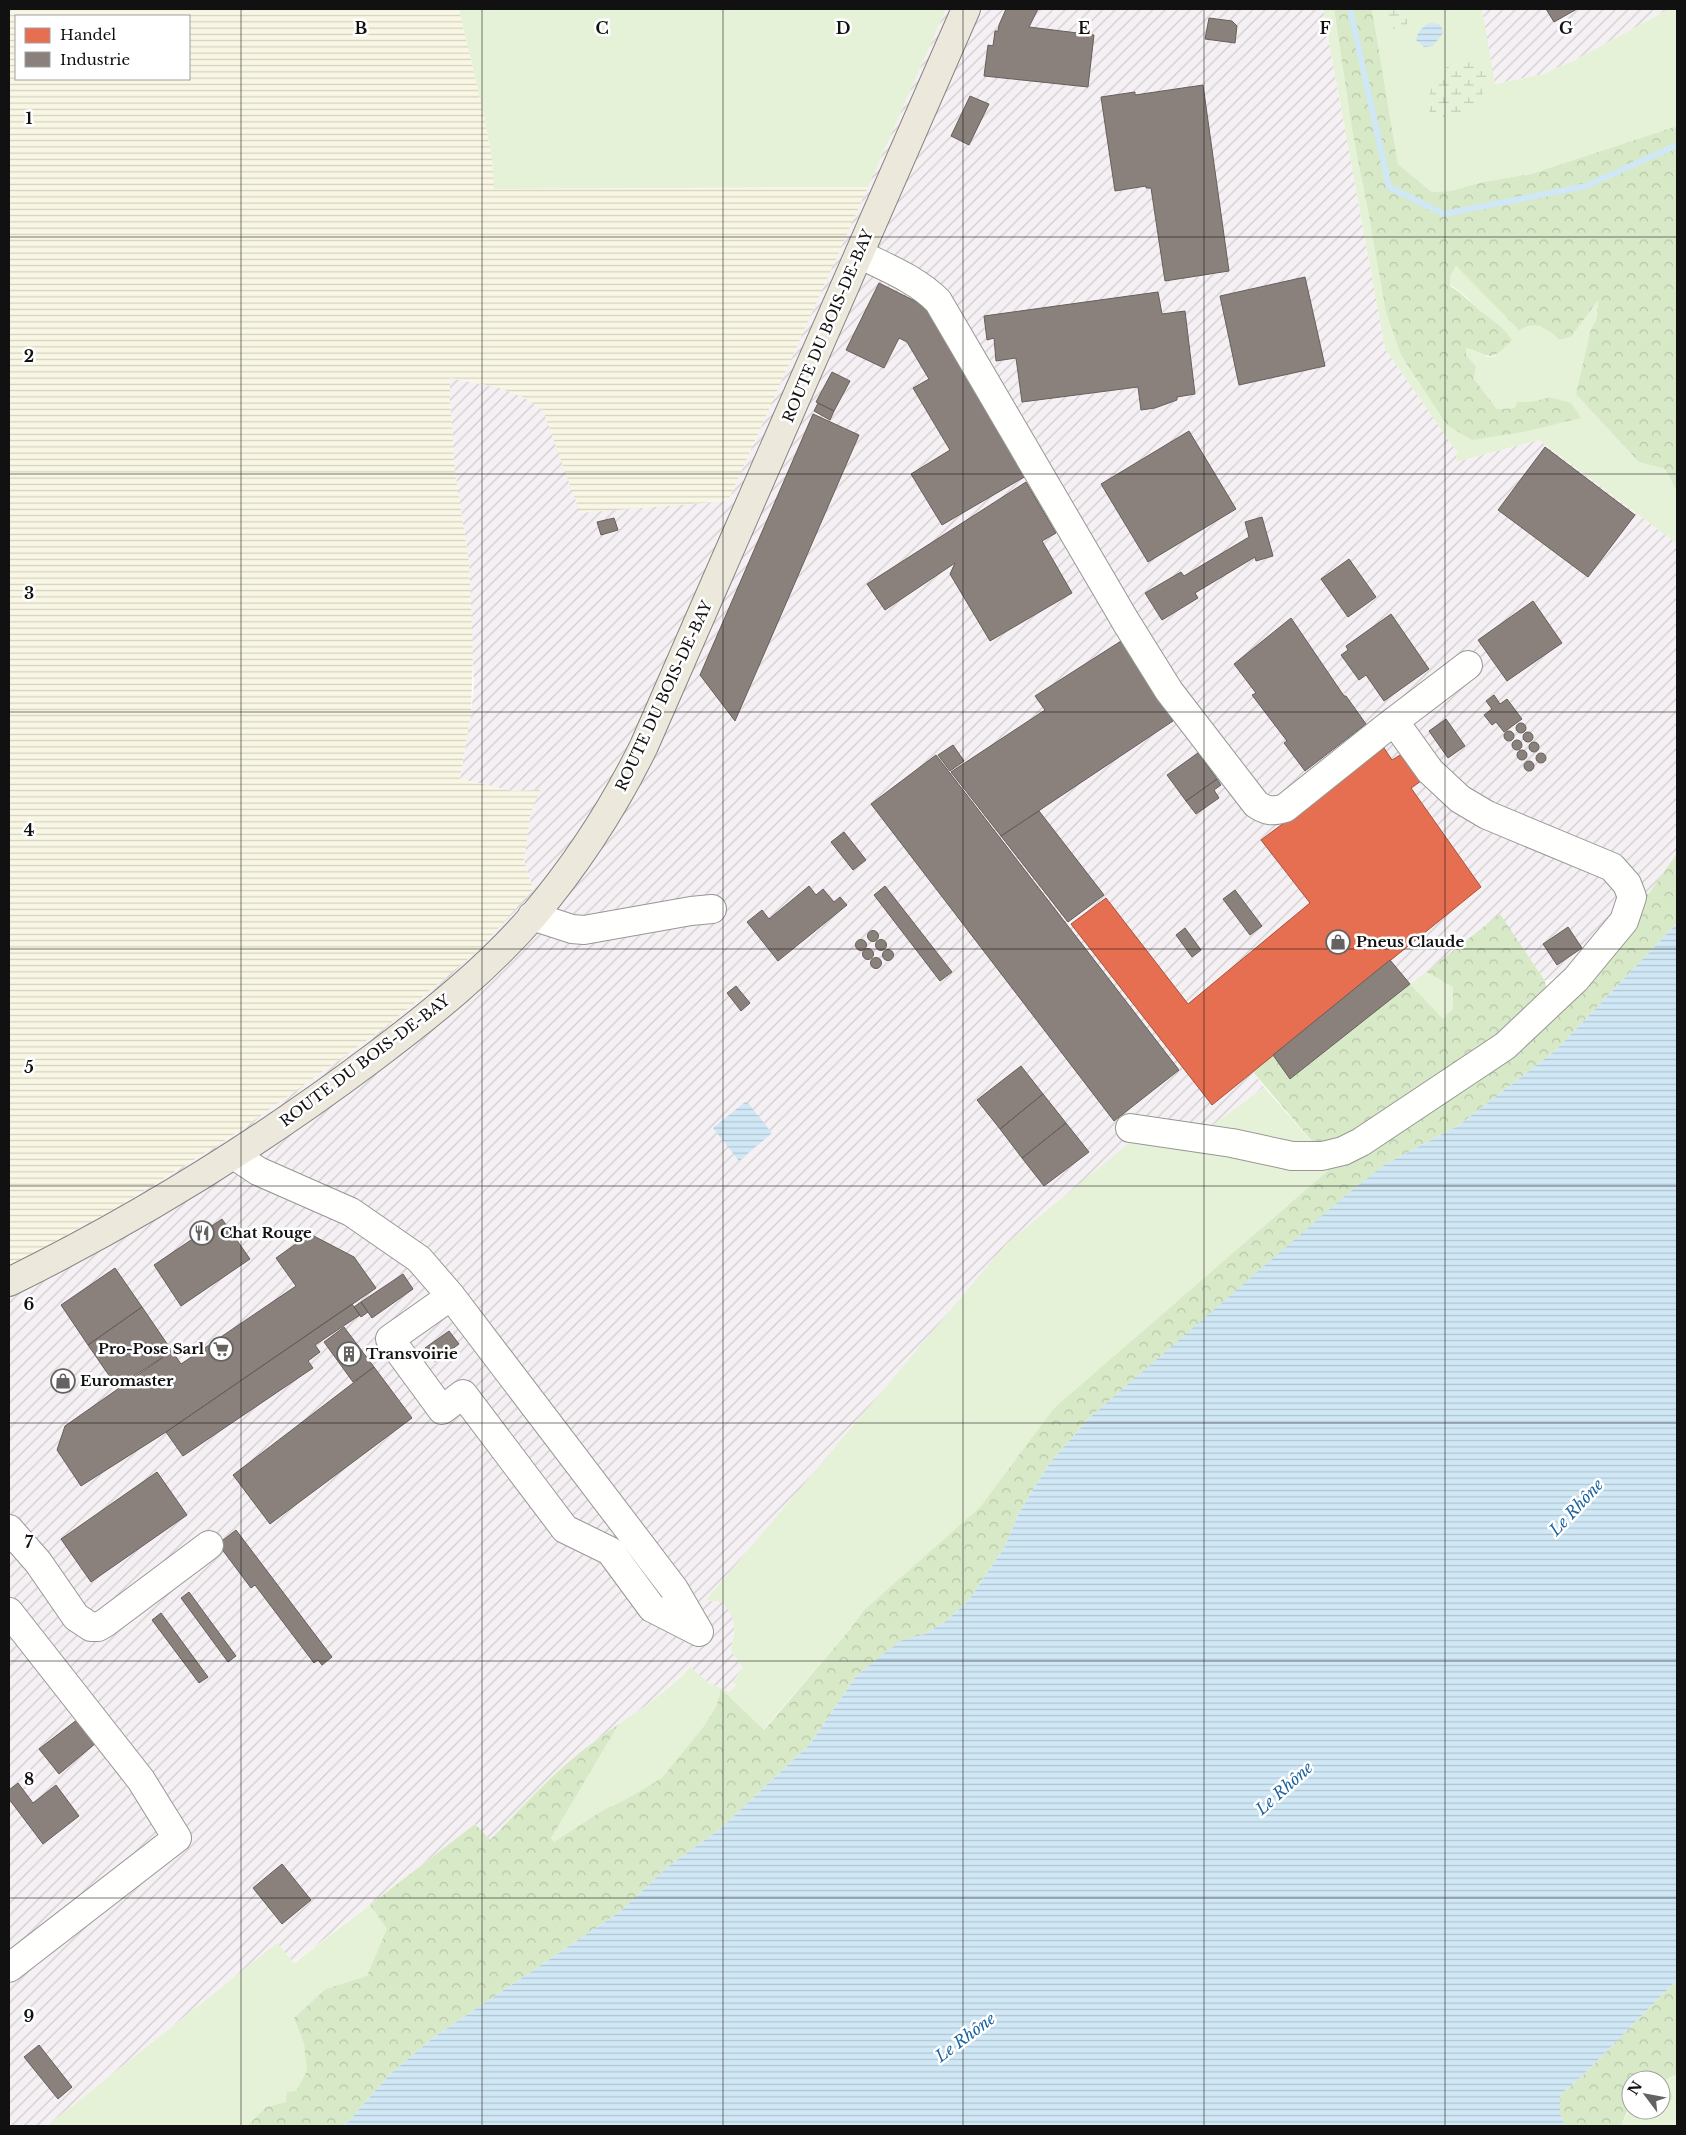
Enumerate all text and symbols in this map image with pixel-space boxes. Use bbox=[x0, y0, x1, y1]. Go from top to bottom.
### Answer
legend bbox=[15, 15, 190, 80]
text: B bbox=[355, 18, 368, 38]
text: C bbox=[595, 18, 609, 38]
text: D bbox=[836, 18, 850, 38]
text: E bbox=[1078, 18, 1090, 38]
text: F bbox=[1319, 18, 1331, 38]
text: G bbox=[1559, 18, 1573, 38]
text: Handel bbox=[60, 25, 116, 44]
text: Industrie bbox=[60, 50, 130, 69]
text: 1 bbox=[26, 108, 33, 128]
street label: ROUTE DU BOIS-DE-BAY bbox=[778, 226, 877, 425]
text: 2 bbox=[24, 346, 34, 366]
text: 3 bbox=[24, 583, 34, 603]
street label: ROUTE DU BOIS-DE-BAY bbox=[611, 597, 716, 794]
text: 4 bbox=[24, 820, 34, 840]
shop icon: Pneus Claude bbox=[1325, 929, 1351, 955]
place label: Pneus Claude bbox=[1356, 932, 1464, 951]
street label: ROUTE DU BOIS-DE-BAY bbox=[276, 990, 454, 1131]
text: 5 bbox=[24, 1057, 34, 1077]
restaurant icon: Chat Rouge bbox=[189, 1220, 215, 1246]
place label: Chat Rouge bbox=[220, 1223, 312, 1242]
text: 6 bbox=[24, 1294, 35, 1314]
supermarket icon: Pro-Pose Sarl bbox=[208, 1336, 234, 1362]
place label: Pro-Pose Sarl bbox=[98, 1339, 205, 1358]
building icon: Transvoirie bbox=[336, 1341, 362, 1367]
place label: Transvoirie bbox=[366, 1344, 458, 1363]
shop icon: Euromaster bbox=[50, 1368, 76, 1394]
place label: Euromaster bbox=[80, 1371, 174, 1390]
water label: Le Rhône bbox=[1544, 1474, 1608, 1540]
text: 7 bbox=[25, 1532, 34, 1552]
water label: Le Rhône bbox=[1251, 1757, 1317, 1820]
text: 8 bbox=[24, 1769, 34, 1789]
text: 9 bbox=[24, 2006, 35, 2026]
water label: Le Rhône bbox=[930, 2008, 1000, 2067]
north arrow bbox=[1621, 2070, 1671, 2120]
text: N bbox=[1624, 2078, 1646, 2098]

